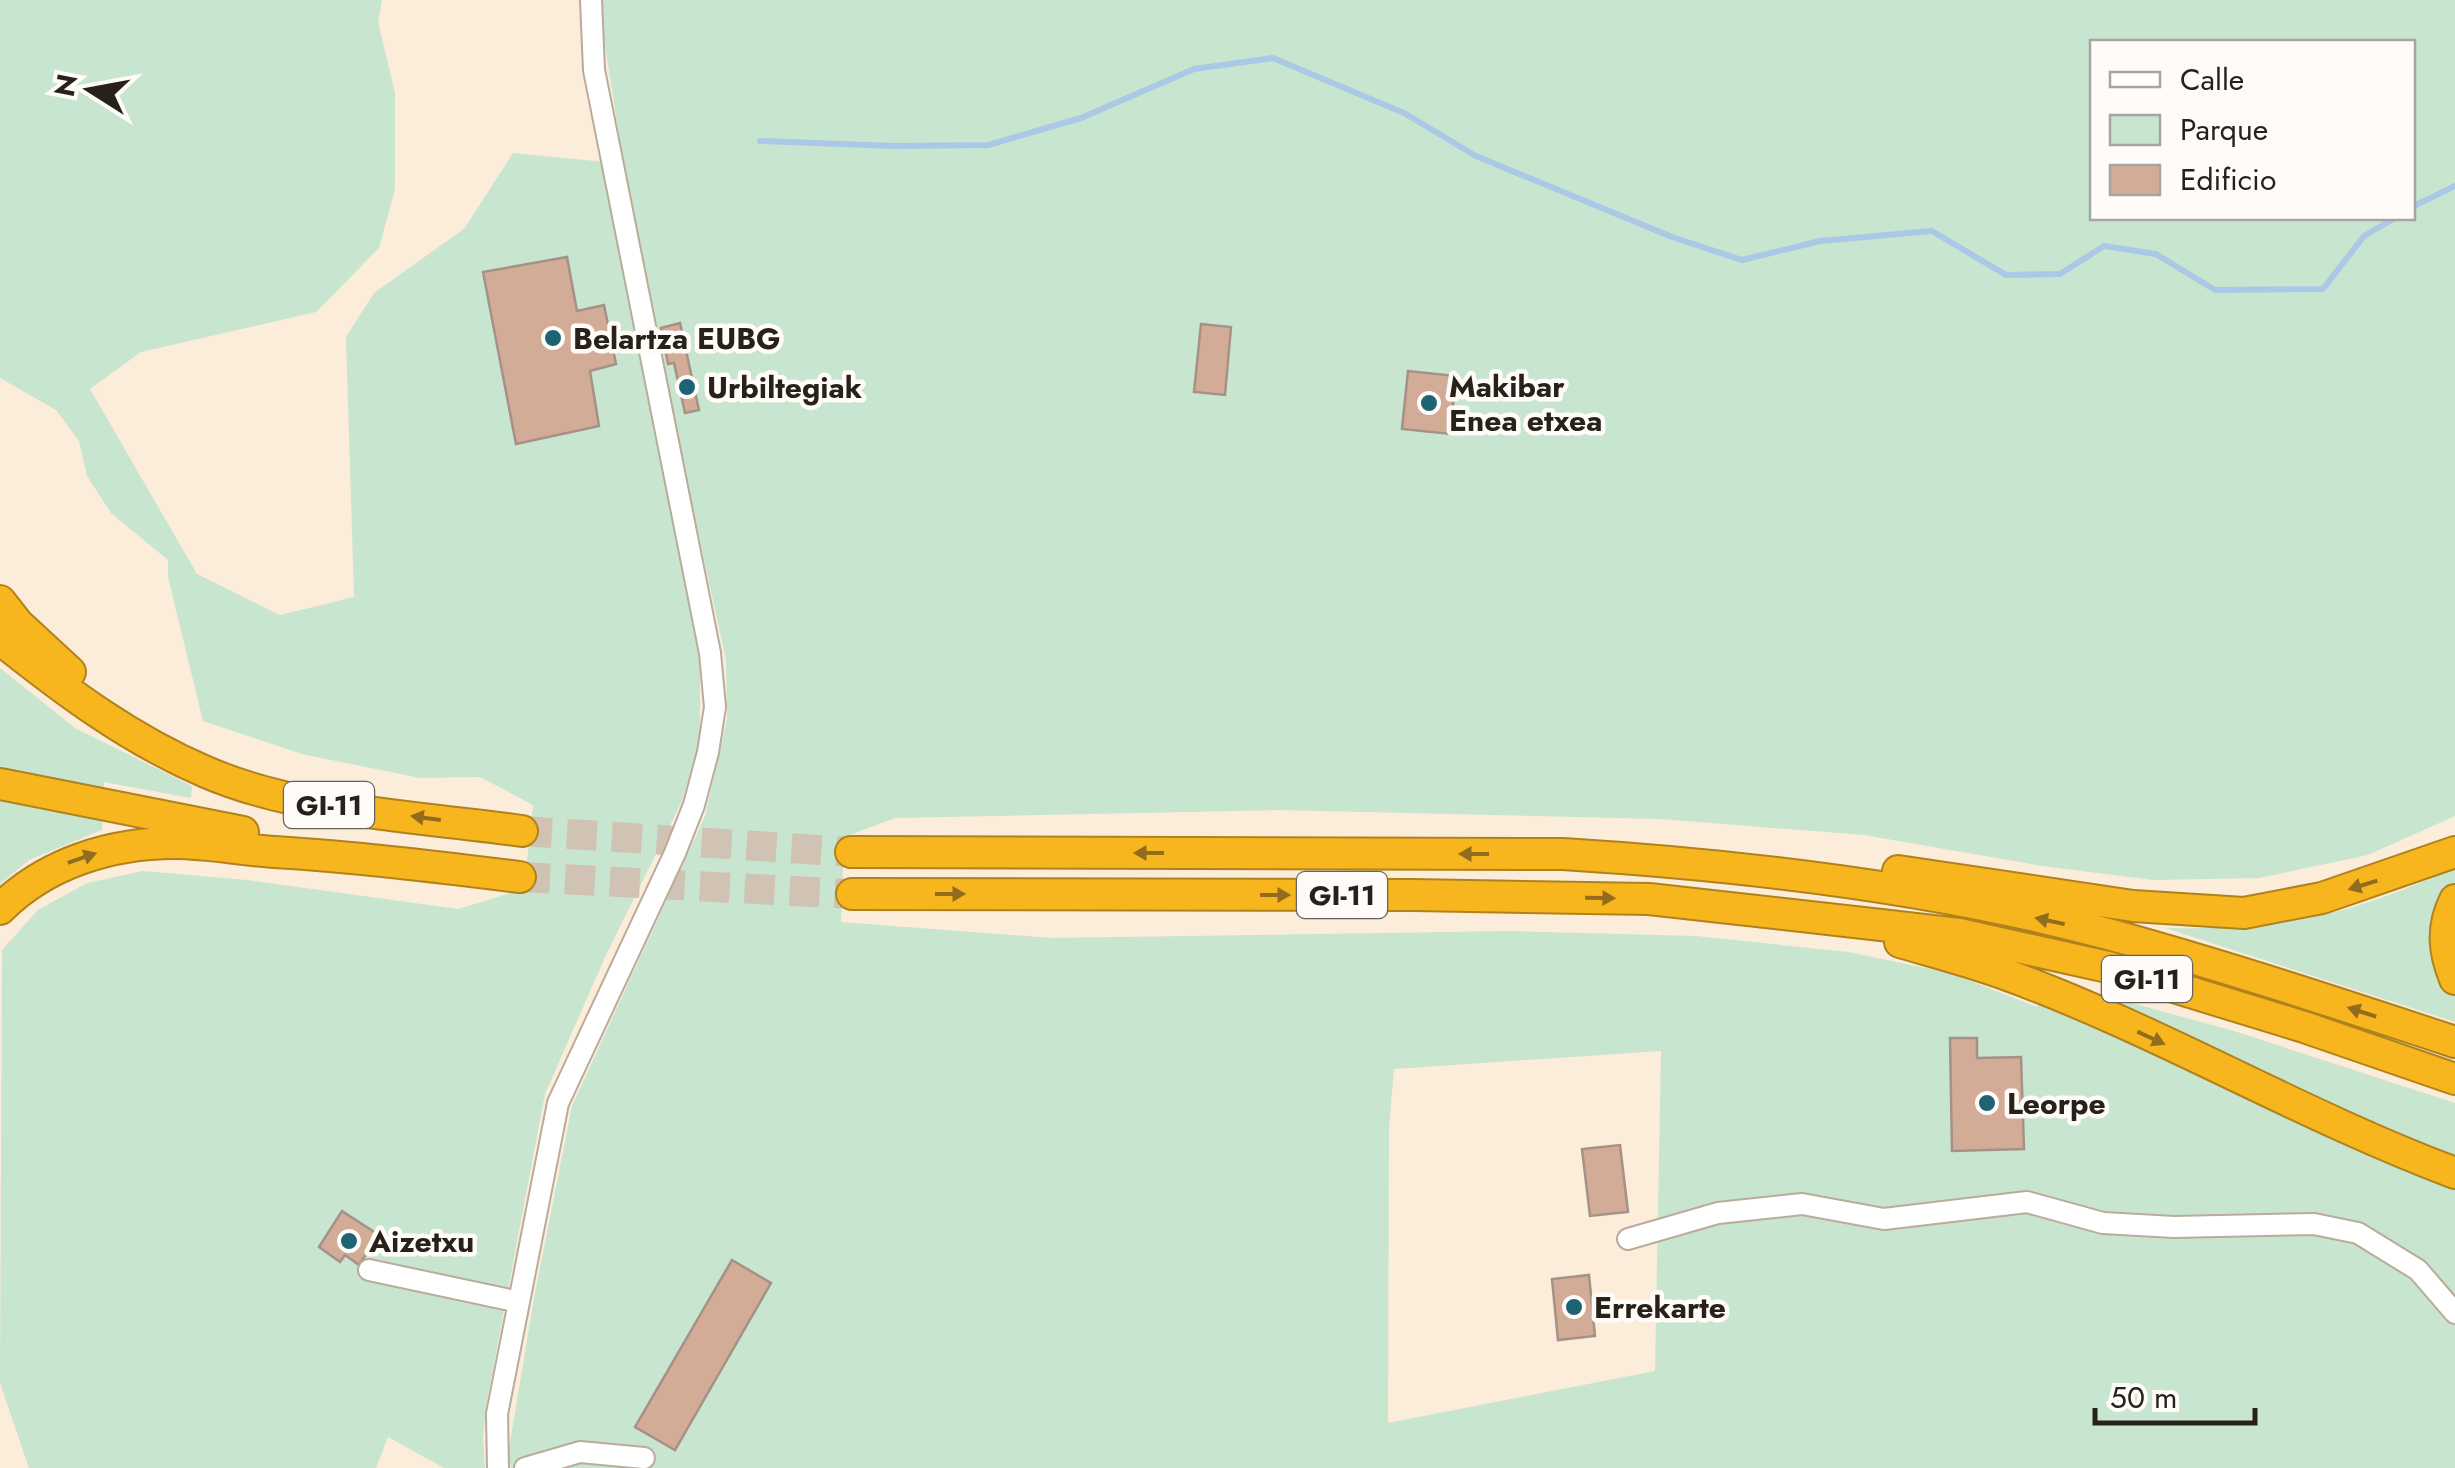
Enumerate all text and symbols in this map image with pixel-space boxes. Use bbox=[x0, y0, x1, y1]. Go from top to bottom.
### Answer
north arrow bbox=[40, 40, 140, 140]
legend bbox=[2090, 40, 2415, 220]
text: Calle bbox=[2180, 58, 2244, 101]
text: N bbox=[44, 71, 88, 100]
text: Parque bbox=[2180, 108, 2268, 151]
text: Edificio bbox=[2180, 158, 2276, 201]
place label: Belartza EUBG bbox=[573, 317, 781, 360]
marker: Belartza EUBG bbox=[542, 327, 564, 349]
place label: Makibar Enea etxea bbox=[1449, 365, 1602, 442]
place label: Urbiltegiak bbox=[707, 366, 863, 409]
marker: Urbiltegiak bbox=[676, 376, 698, 398]
marker: Makibar Enea etxea bbox=[1418, 392, 1440, 414]
road number: GI-11 bbox=[284, 782, 374, 828]
one-way arrow bbox=[409, 809, 441, 825]
one-way arrow bbox=[1132, 845, 1164, 861]
one-way arrow bbox=[1457, 846, 1489, 862]
one-way arrow bbox=[68, 850, 98, 865]
road number: GI-11 bbox=[1297, 872, 1387, 918]
one-way arrow bbox=[2347, 878, 2378, 893]
one-way arrow bbox=[934, 887, 966, 903]
one-way arrow bbox=[1259, 887, 1291, 903]
one-way arrow bbox=[1584, 891, 1616, 907]
one-way arrow bbox=[2034, 913, 2065, 929]
road number: GI-11 bbox=[2102, 956, 2192, 1002]
one-way arrow bbox=[2347, 1003, 2377, 1018]
one-way arrow bbox=[2137, 1029, 2166, 1046]
place label: Leorpe bbox=[2007, 1082, 2106, 1125]
marker: Leorpe bbox=[1976, 1092, 1998, 1114]
place label: Aizetxu bbox=[368, 1220, 474, 1263]
marker: Aizetxu bbox=[338, 1230, 360, 1252]
place label: Errekarte bbox=[1594, 1286, 1726, 1329]
marker: Errekarte bbox=[1563, 1296, 1585, 1318]
scale bar bbox=[2095, 1363, 2255, 1425]
text: 50 m bbox=[2110, 1376, 2177, 1419]

